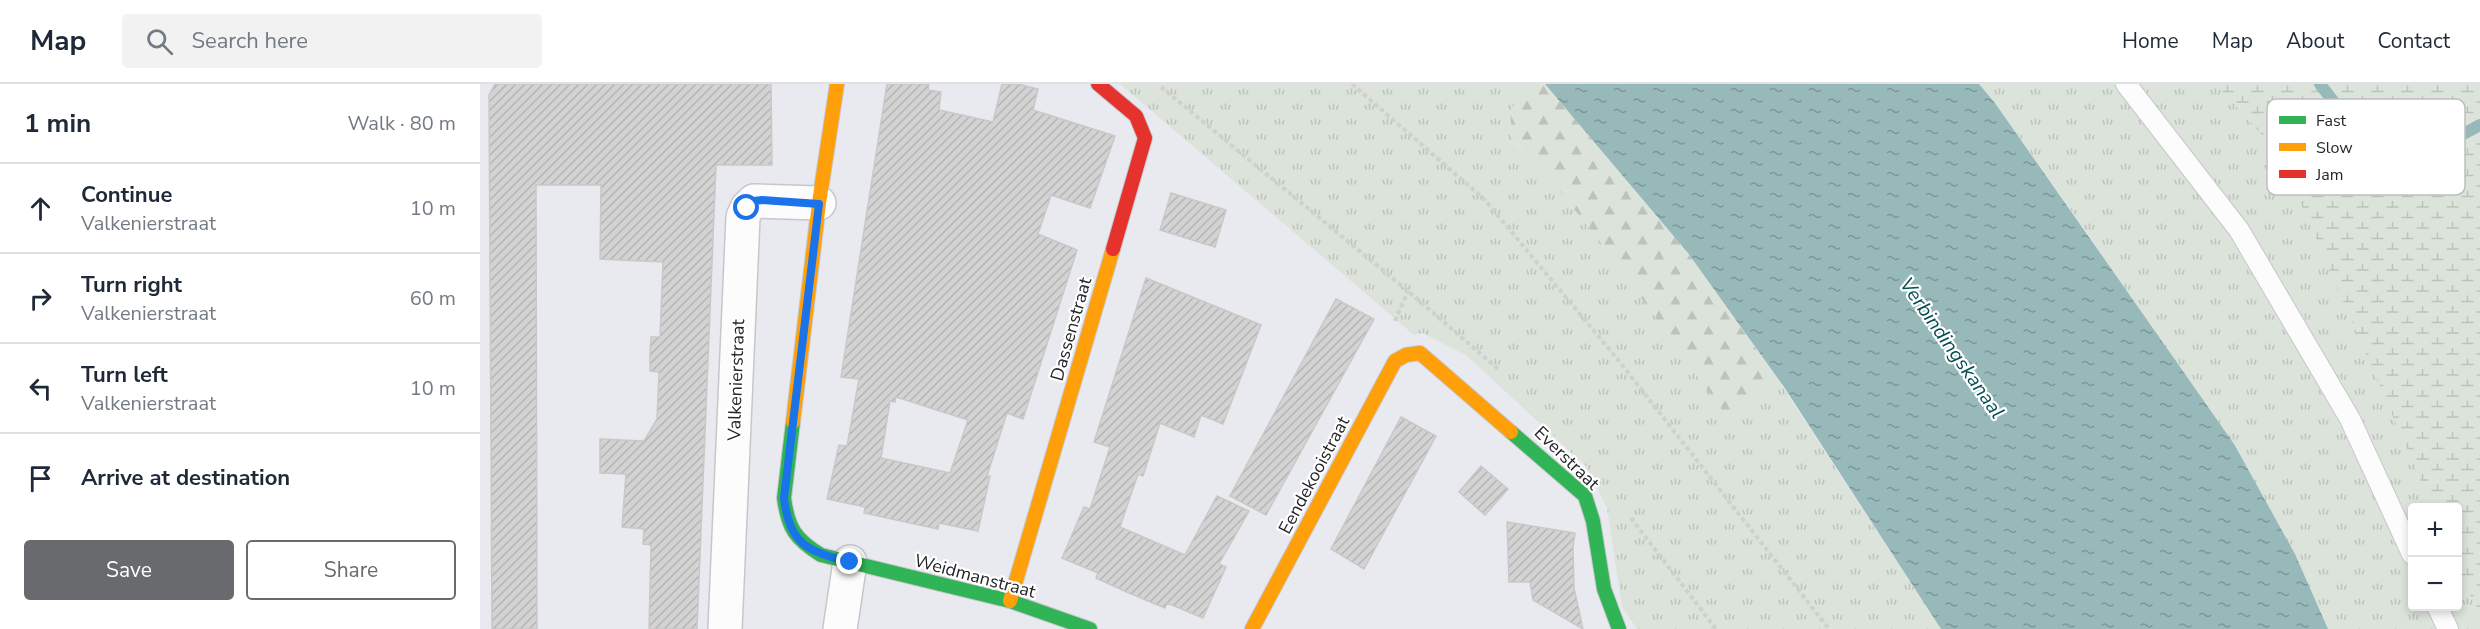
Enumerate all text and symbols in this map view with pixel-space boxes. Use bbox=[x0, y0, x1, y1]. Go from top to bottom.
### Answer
search box bbox=[122, 14, 542, 68]
text: Map bbox=[30, 22, 86, 60]
icon: search bbox=[143, 25, 176, 58]
text: Search here bbox=[191, 26, 308, 56]
text: Home bbox=[2122, 27, 2179, 55]
text: Map bbox=[2212, 27, 2253, 55]
text: About bbox=[2286, 27, 2344, 55]
text: Contact bbox=[2377, 27, 2450, 55]
legend bbox=[2267, 99, 2465, 195]
text: 1 min bbox=[24, 106, 91, 141]
text: Walk · 80 m bbox=[348, 110, 456, 137]
text: Fast bbox=[2316, 110, 2347, 132]
text: Slow bbox=[2316, 137, 2353, 159]
text: Jam bbox=[2315, 164, 2343, 186]
text: Continue bbox=[81, 180, 172, 210]
icon: ahead bbox=[24, 192, 57, 225]
route start bbox=[733, 194, 759, 220]
text: 10 m bbox=[410, 195, 456, 222]
text: Valkenierstraat bbox=[81, 210, 216, 237]
text: Turn right bbox=[81, 270, 182, 300]
water label: Verbindingskanaal bbox=[1893, 272, 2011, 424]
street label: Dassenstraat bbox=[1045, 274, 1097, 384]
icon: right bbox=[24, 282, 57, 315]
text: 60 m bbox=[410, 285, 456, 312]
text: Valkenierstraat bbox=[81, 300, 216, 327]
street label: Valkenierstraat bbox=[722, 318, 750, 442]
text: Turn left bbox=[81, 360, 168, 390]
icon: left bbox=[24, 372, 57, 405]
text: 10 m bbox=[410, 375, 456, 402]
text: Valkenierstraat bbox=[81, 390, 216, 417]
street label: Eendekooistraat bbox=[1273, 411, 1355, 538]
street label: Everstraat bbox=[1529, 421, 1605, 496]
icon: arrive bbox=[24, 462, 57, 495]
text: Arrive at destination bbox=[81, 463, 290, 493]
map controls bbox=[2408, 503, 2462, 611]
button: + bbox=[2408, 503, 2462, 557]
button: Save bbox=[24, 540, 234, 600]
button: Share bbox=[246, 540, 456, 600]
route end bbox=[836, 548, 862, 574]
street label: Weidmanstraat bbox=[912, 548, 1039, 604]
button: − bbox=[2408, 557, 2462, 611]

